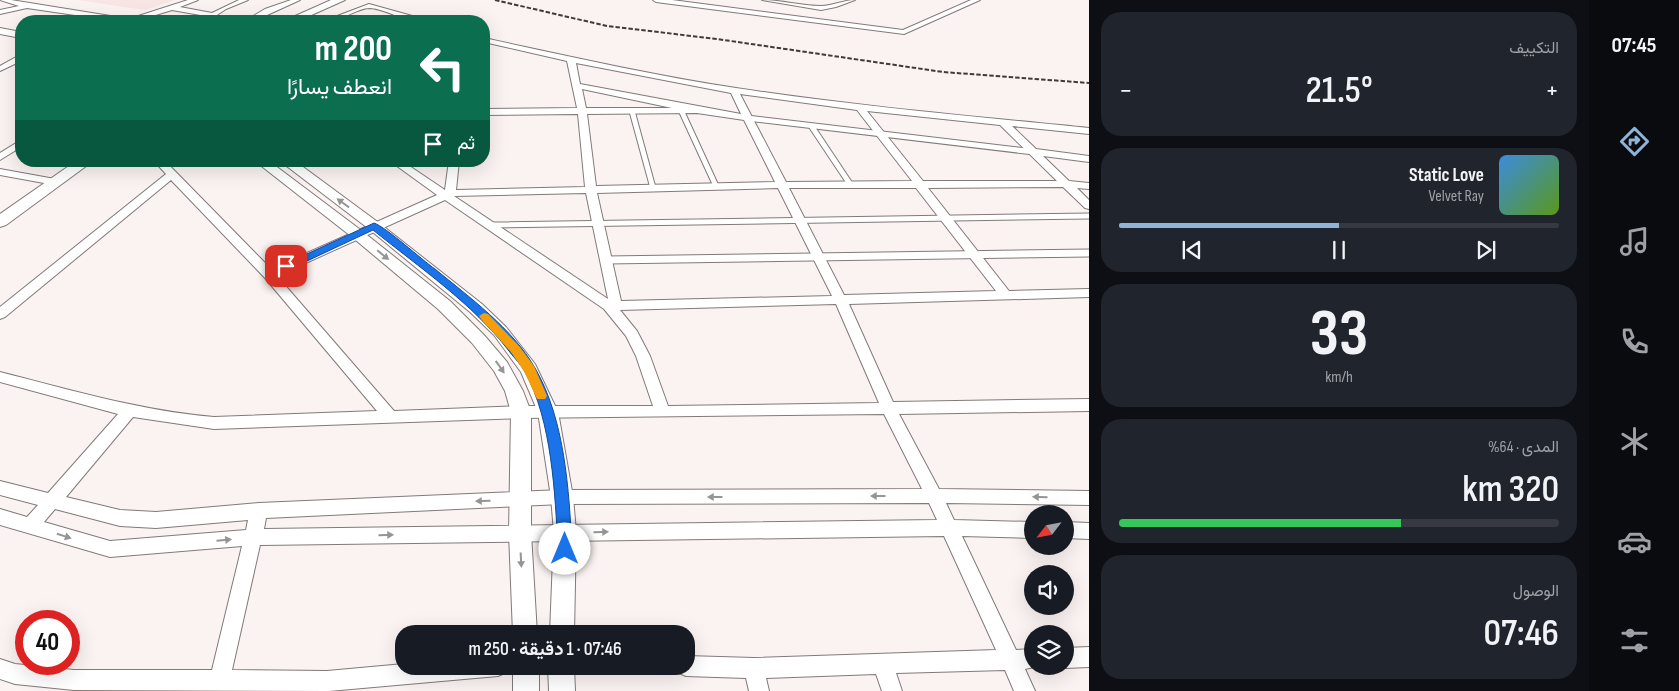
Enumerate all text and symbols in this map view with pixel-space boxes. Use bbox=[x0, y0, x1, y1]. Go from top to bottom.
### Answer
text: 200 m bbox=[315, 28, 392, 71]
text: 07:45 bbox=[1612, 32, 1656, 59]
icon: left bbox=[410, 35, 475, 100]
text: التكييف bbox=[1509, 39, 1559, 58]
text: 21.5° bbox=[1305, 68, 1373, 113]
text: انعطف يسارًا bbox=[287, 74, 392, 101]
text: − bbox=[1119, 74, 1133, 107]
text: + bbox=[1545, 74, 1559, 107]
icon: directions bbox=[1617, 124, 1652, 159]
icon: arrive bbox=[419, 130, 447, 158]
text: ثم bbox=[457, 132, 475, 155]
text: Static Love bbox=[1409, 164, 1484, 187]
text: Velvet Ray bbox=[1429, 187, 1484, 206]
one-way arrow bbox=[336, 198, 350, 208]
icon: music bbox=[1617, 224, 1652, 259]
icon: previous bbox=[1178, 236, 1206, 264]
icon: pause bbox=[1325, 236, 1353, 264]
icon: next bbox=[1472, 236, 1500, 264]
pin bbox=[265, 245, 307, 287]
one-way arrow bbox=[376, 250, 389, 261]
icon: arrive bbox=[272, 252, 300, 280]
text: 33 bbox=[1310, 296, 1368, 374]
icon: phone bbox=[1617, 324, 1652, 359]
one-way arrow bbox=[495, 360, 505, 374]
text: km/h bbox=[1325, 368, 1353, 387]
icon: climate bbox=[1617, 424, 1652, 459]
text: المدى · 64% bbox=[1488, 438, 1559, 457]
text: 320 km bbox=[1462, 467, 1559, 512]
one-way arrow bbox=[870, 492, 886, 500]
one-way arrow bbox=[707, 493, 723, 501]
one-way arrow bbox=[1032, 493, 1048, 501]
one-way arrow bbox=[475, 497, 491, 505]
north arrow bbox=[1024, 505, 1074, 555]
map controls bbox=[1024, 505, 1074, 675]
position arrow bbox=[538, 522, 590, 574]
icon: car bbox=[1617, 524, 1652, 559]
one-way arrow bbox=[594, 528, 610, 536]
one-way arrow bbox=[379, 531, 395, 539]
one-way arrow bbox=[56, 533, 71, 541]
one-way arrow bbox=[216, 536, 232, 544]
one-way arrow bbox=[518, 552, 526, 568]
button: sound bbox=[1024, 565, 1074, 615]
text: الوصول bbox=[1513, 582, 1559, 601]
speed limit sign: 40 bbox=[15, 610, 80, 675]
text: 07:46 bbox=[1483, 611, 1559, 656]
icon: filters bbox=[1617, 623, 1652, 658]
button: layers bbox=[1024, 625, 1074, 675]
text: 07:46 · 1 دقيقة · 250 m bbox=[468, 638, 622, 661]

